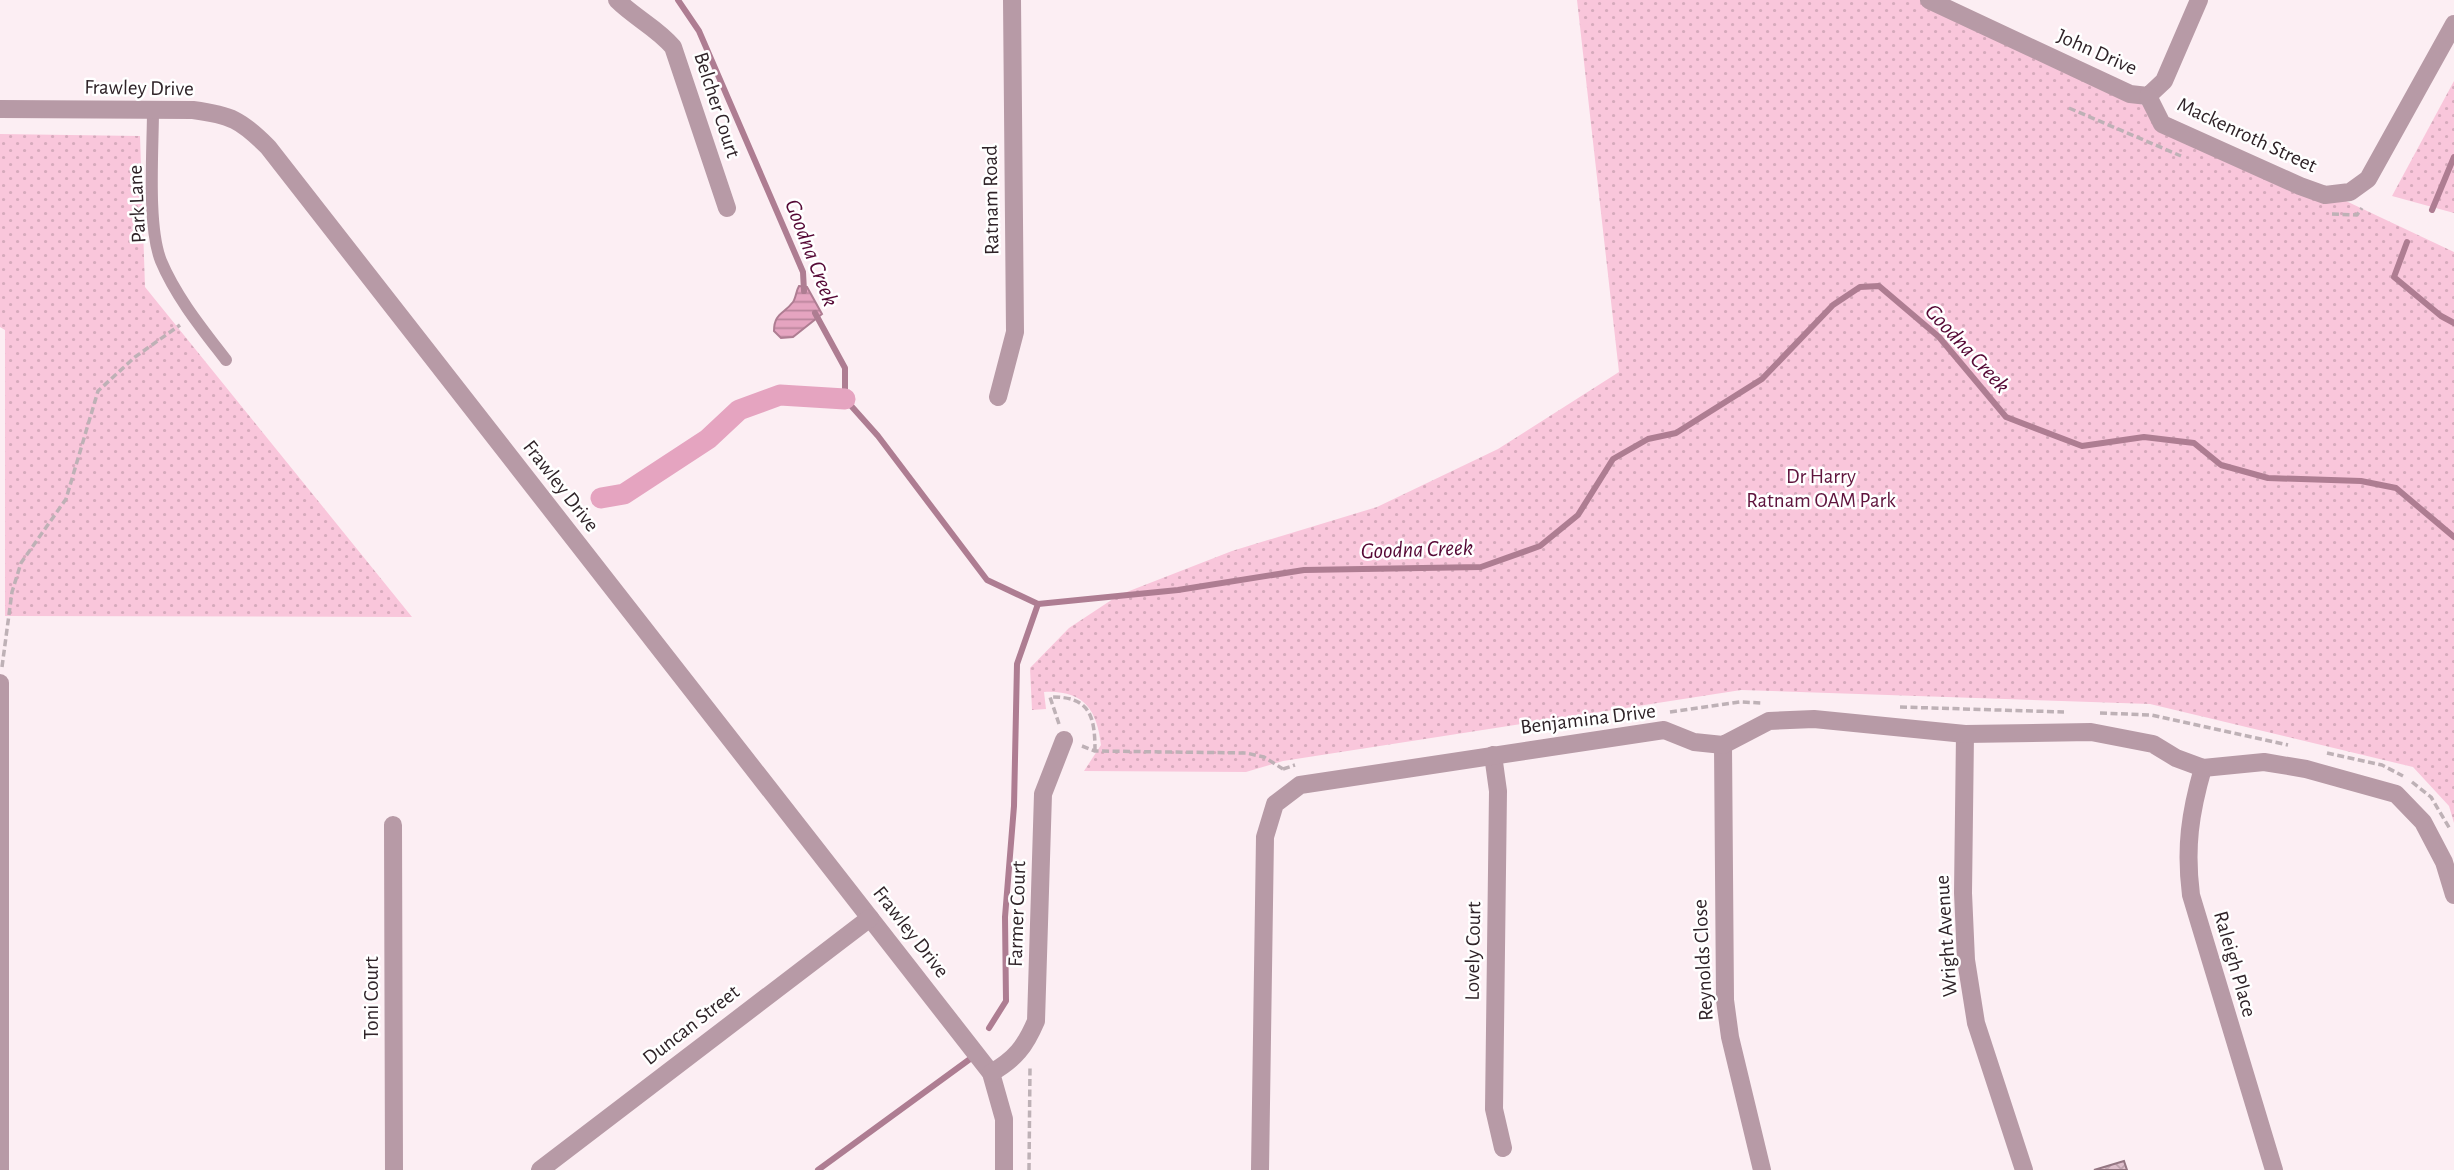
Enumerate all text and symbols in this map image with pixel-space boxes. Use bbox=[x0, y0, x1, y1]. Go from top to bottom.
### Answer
street label: John Drive bbox=[2054, 25, 2140, 79]
street label: Belcher Court bbox=[690, 50, 744, 161]
street label: Frawley Drive bbox=[84, 77, 194, 99]
street label: Mackenroth Street bbox=[2174, 94, 2320, 177]
street label: Ratnam Road bbox=[980, 145, 1002, 255]
street label: Park Lane bbox=[124, 164, 150, 244]
water label: Goodna Creek bbox=[780, 196, 842, 310]
water label: Goodna Creek bbox=[1920, 300, 2014, 398]
street label: Frawley Drive bbox=[519, 436, 603, 536]
park label: Dr Harry Ratnam OAM Park bbox=[1746, 466, 1896, 511]
water label: Goodna Creek bbox=[1360, 537, 1474, 563]
street label: Benjamina Drive bbox=[1519, 700, 1657, 738]
street label: Farmer Court bbox=[1005, 860, 1029, 967]
street label: Wright Avenue bbox=[1931, 874, 1961, 998]
street label: Frawley Drive bbox=[869, 882, 953, 982]
street label: Reynolds Close bbox=[1689, 899, 1717, 1021]
street label: Lovely Court bbox=[1462, 901, 1484, 1001]
street label: Raleigh Place bbox=[2210, 909, 2260, 1019]
street label: Toni Court bbox=[361, 956, 382, 1040]
street label: Duncan Street bbox=[639, 981, 743, 1069]

